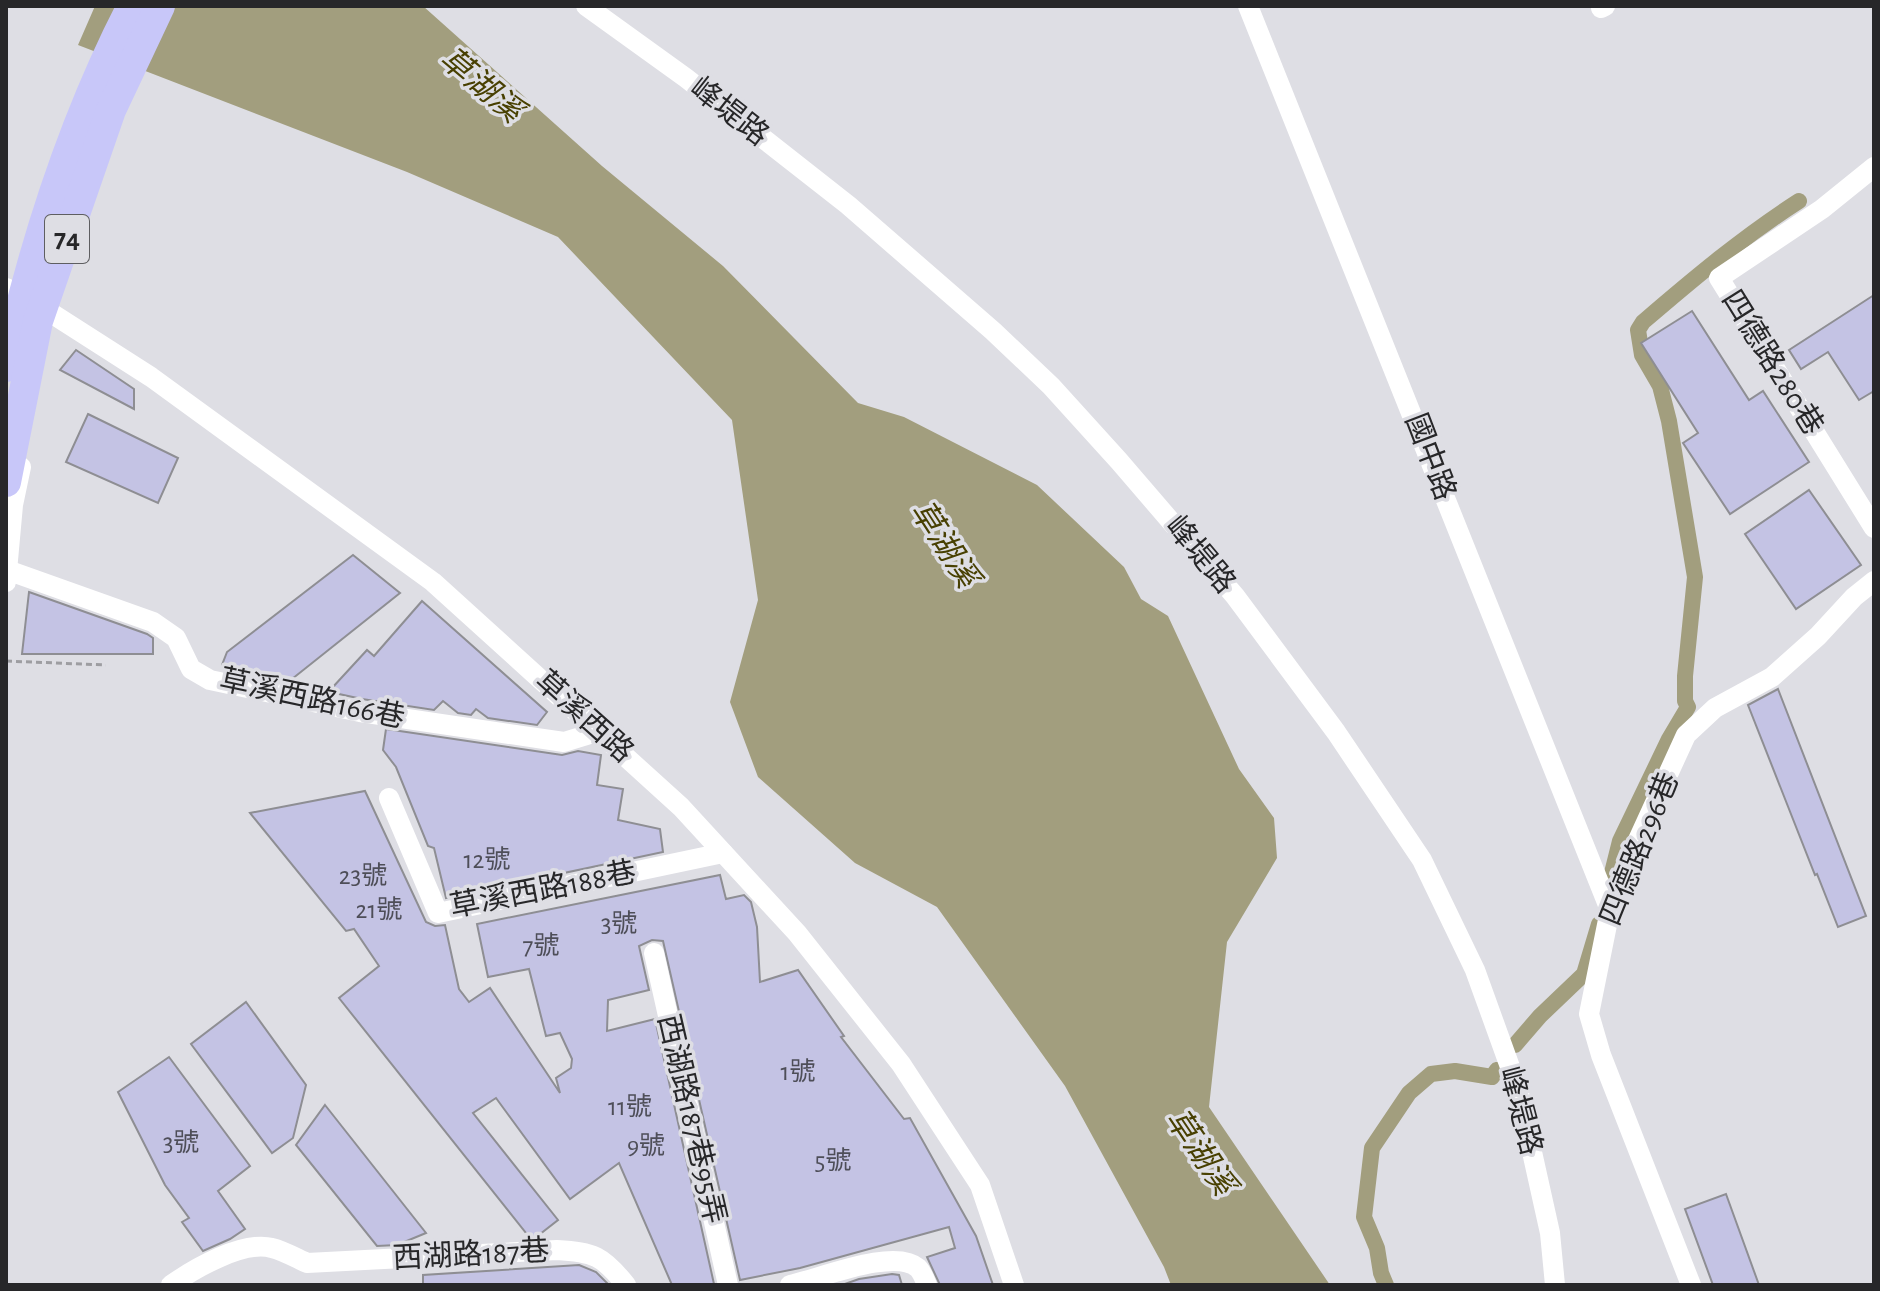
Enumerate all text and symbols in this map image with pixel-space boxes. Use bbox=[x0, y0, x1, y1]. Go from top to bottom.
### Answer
water label: 草湖溪 bbox=[434, 41, 532, 131]
street label: 峰堤路 bbox=[684, 71, 775, 152]
road number: 74 bbox=[45, 215, 89, 263]
street label: 四德路280巷 bbox=[1716, 285, 1830, 440]
street label: 國中路 bbox=[1400, 409, 1462, 504]
water label: 草湖溪 bbox=[904, 494, 987, 596]
street label: 峰堤路 bbox=[1160, 510, 1242, 599]
street label: 草溪西路166巷 bbox=[217, 663, 408, 733]
street label: 草溪西路 bbox=[529, 664, 640, 768]
street label: 四德路296巷 bbox=[1594, 768, 1684, 930]
house number: 12號 bbox=[464, 846, 510, 873]
street label: 草溪西路188巷 bbox=[447, 855, 639, 923]
house number: 23號 bbox=[339, 862, 387, 889]
house number: 21號 bbox=[356, 896, 402, 923]
house number: 3號 bbox=[601, 910, 637, 937]
house number: 7號 bbox=[523, 932, 559, 959]
street label: 西湖路187巷95弄 bbox=[652, 1011, 732, 1226]
house number: 1號 bbox=[781, 1058, 815, 1085]
street label: 峰堤路 bbox=[1494, 1063, 1548, 1158]
house number: 11號 bbox=[608, 1093, 652, 1120]
water label: 草湖溪 bbox=[1160, 1103, 1243, 1204]
house number: 3號 bbox=[163, 1129, 199, 1156]
house number: 9號 bbox=[627, 1132, 665, 1159]
house number: 5號 bbox=[815, 1147, 851, 1174]
street label: 西湖路187巷 bbox=[392, 1234, 550, 1274]

